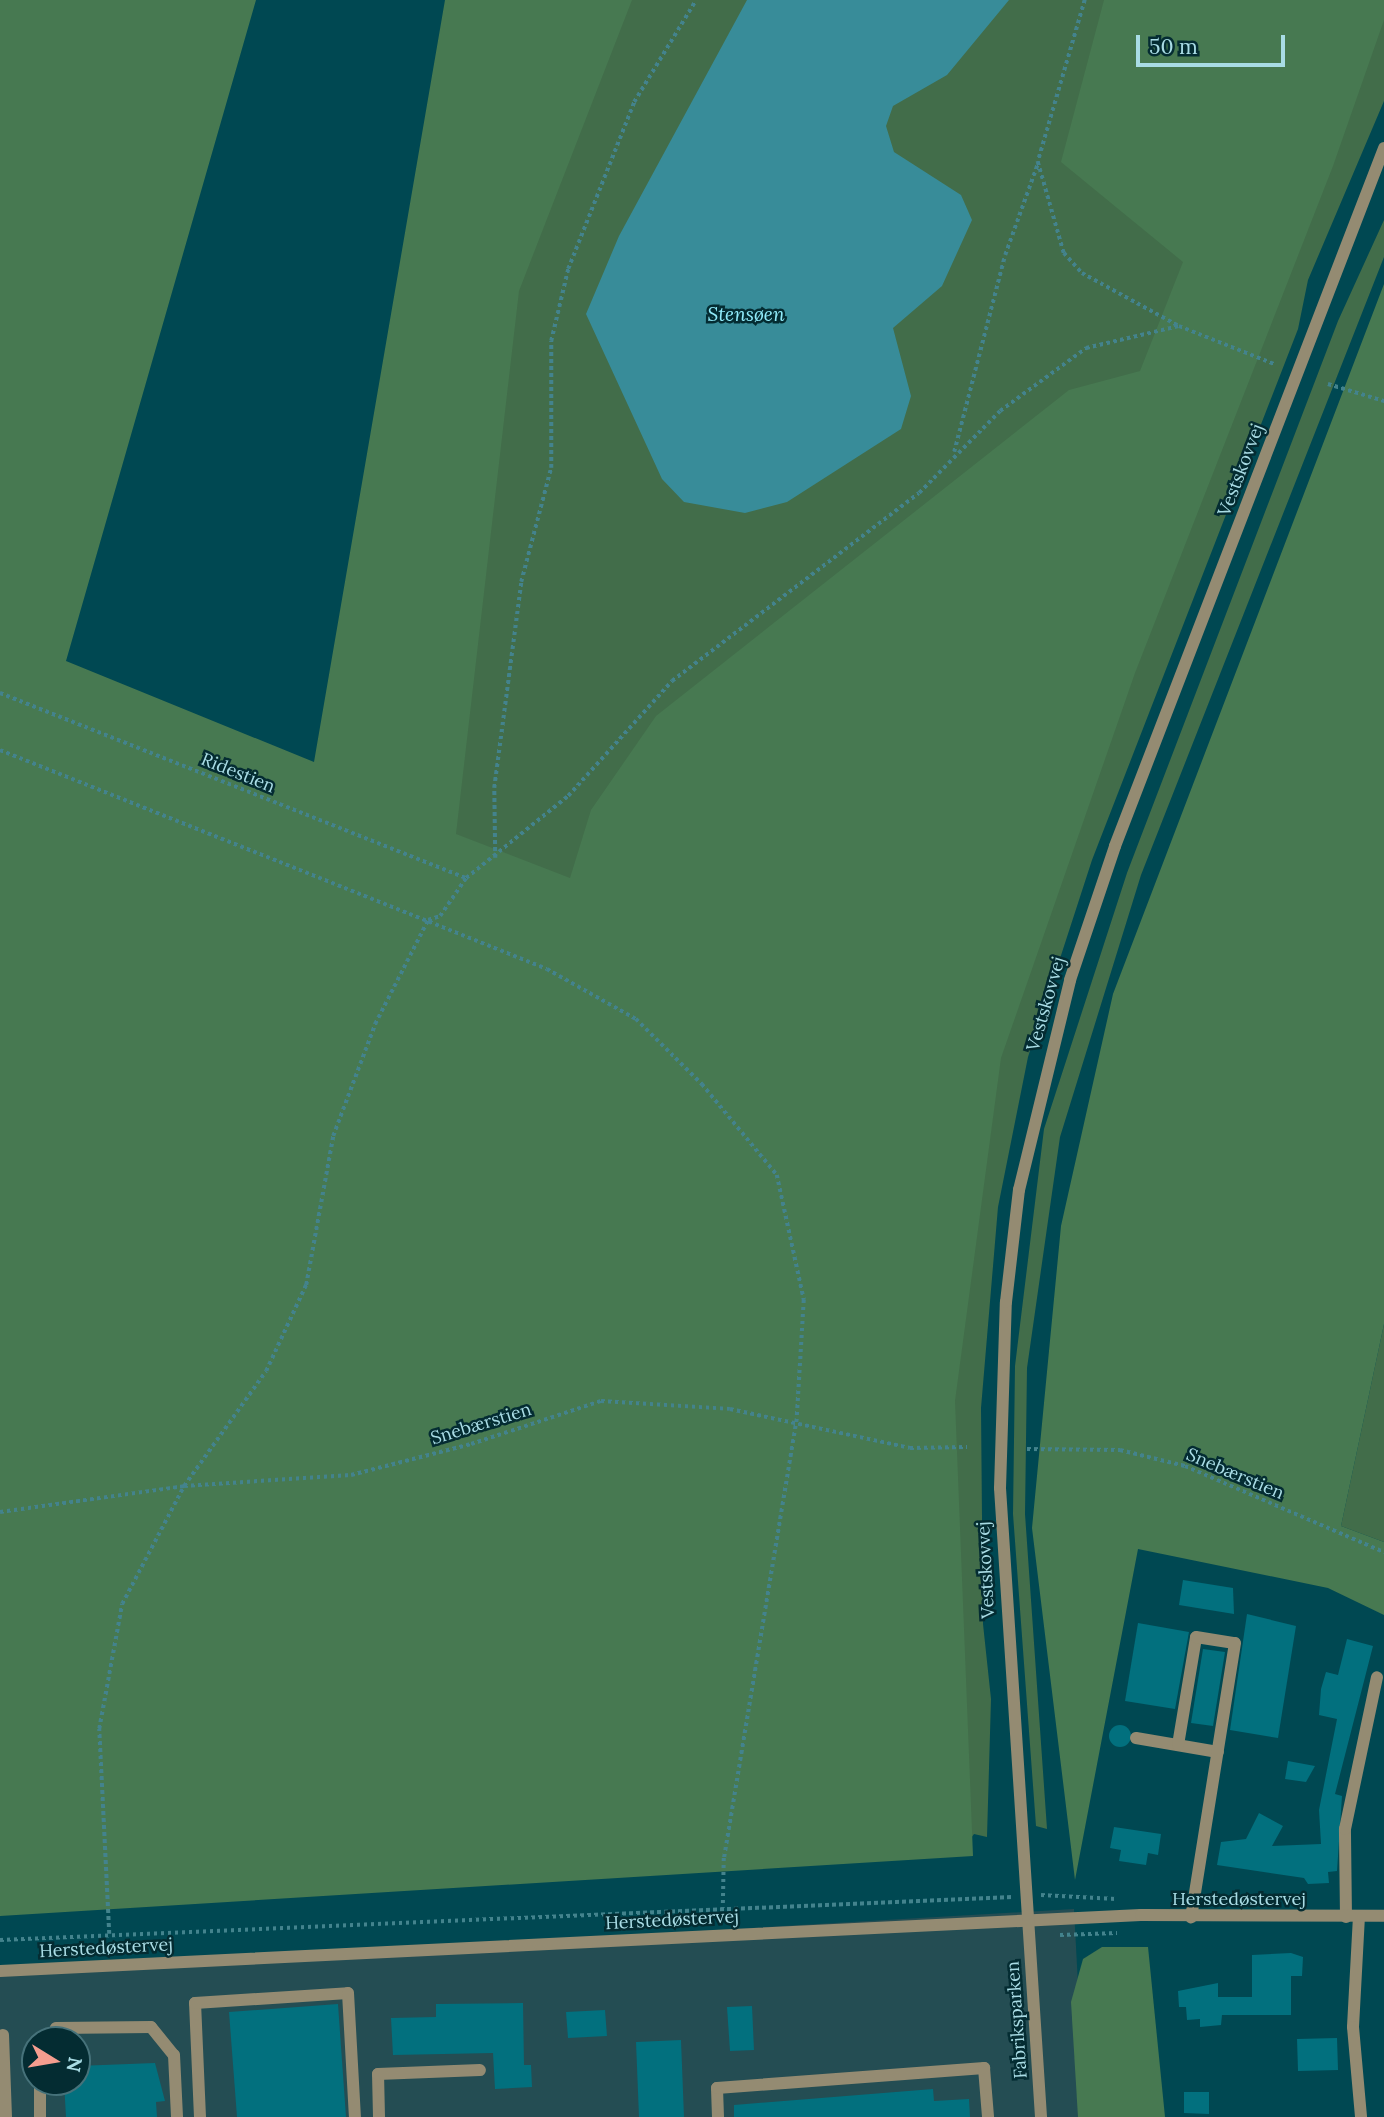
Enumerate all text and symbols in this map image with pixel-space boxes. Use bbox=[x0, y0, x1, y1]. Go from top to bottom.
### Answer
scale bar bbox=[1139, 21, 1288, 65]
text: 50 m bbox=[1149, 33, 1198, 60]
water label: Stensøen bbox=[707, 304, 785, 326]
street label: Vestskovvej bbox=[1213, 421, 1269, 519]
street label: Ridestien bbox=[198, 748, 278, 798]
street label: Vestskovvej bbox=[1022, 954, 1070, 1054]
street label: Snebærstien bbox=[428, 1398, 534, 1450]
street label: Snebærstien bbox=[1183, 1444, 1287, 1504]
street label: Vestskovvej bbox=[973, 1521, 999, 1619]
street label: Herstedøstervej bbox=[1172, 1888, 1306, 1910]
street label: Herstedøstervej bbox=[605, 1906, 739, 1934]
street label: Herstedøstervej bbox=[39, 1934, 173, 1962]
street label: Fabriksparken bbox=[1002, 1961, 1032, 2079]
north arrow bbox=[21, 2026, 91, 2096]
text: N bbox=[61, 2055, 88, 2074]

